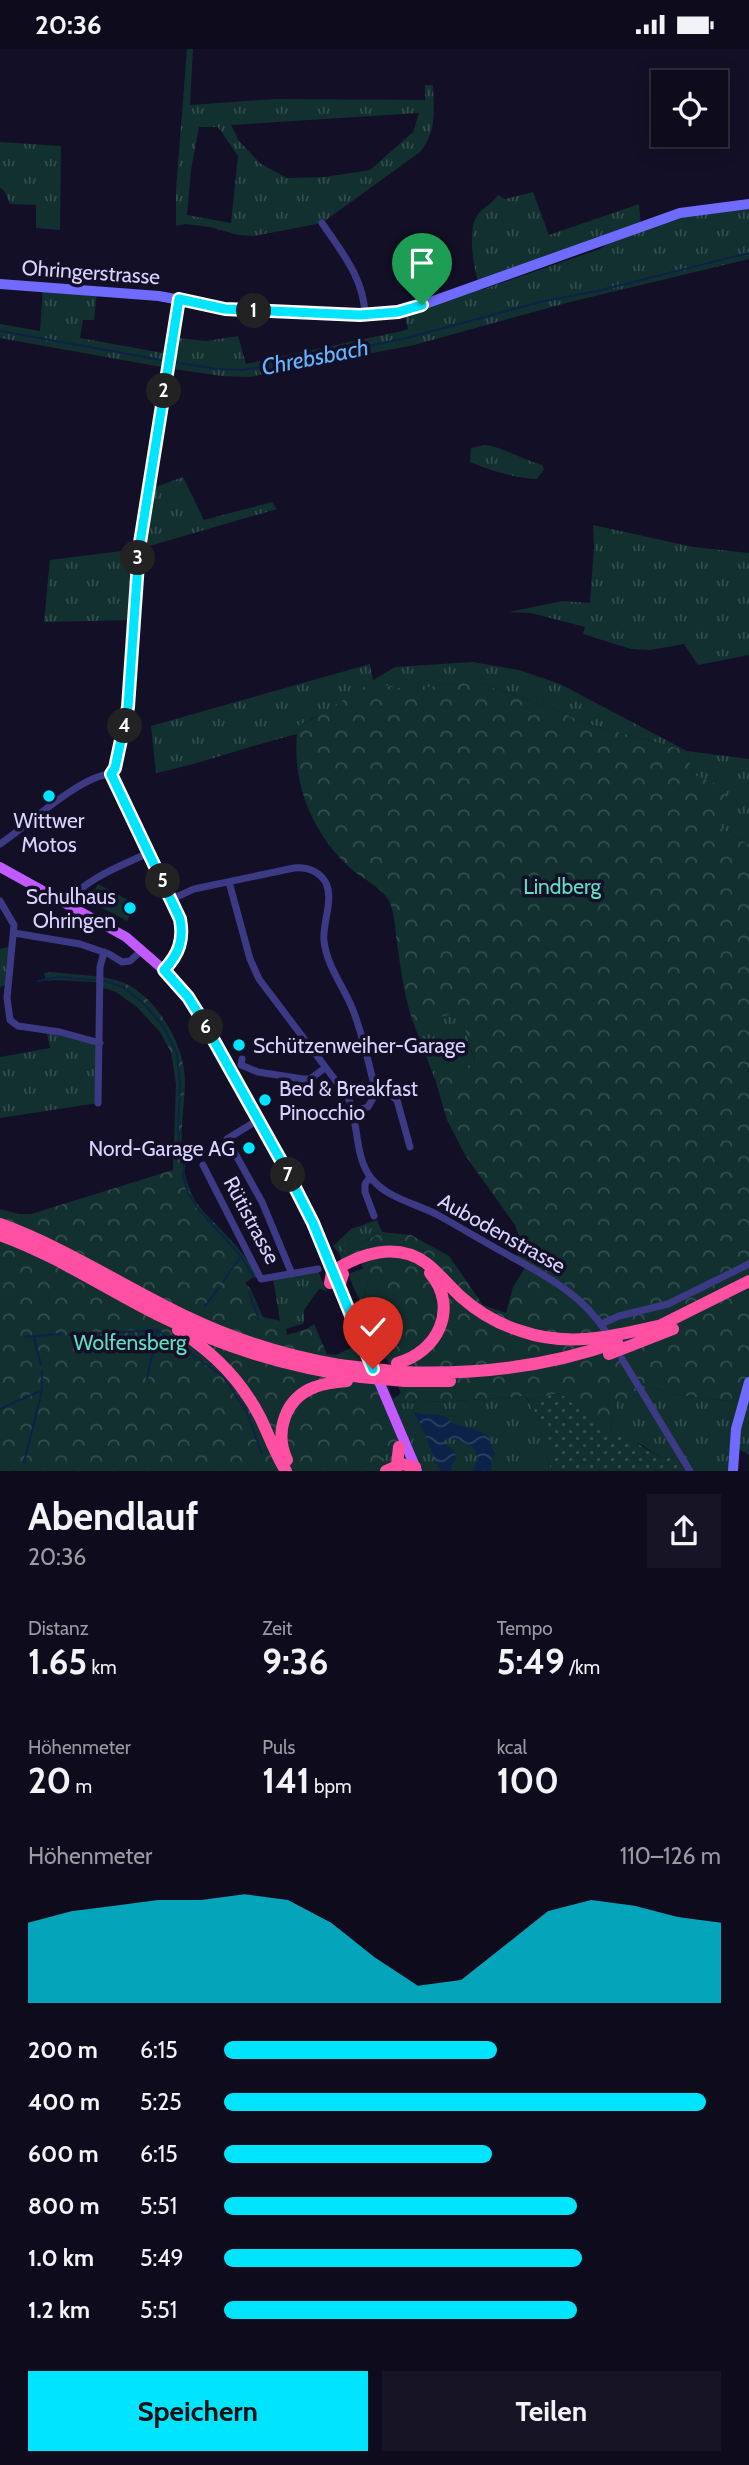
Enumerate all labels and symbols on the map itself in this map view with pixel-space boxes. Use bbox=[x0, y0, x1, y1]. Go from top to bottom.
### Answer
pin bbox=[392, 233, 452, 305]
street label: Ohringerstrasse bbox=[21, 255, 161, 289]
pin: 1 bbox=[236, 293, 272, 329]
water label: Chrebsbach bbox=[259, 333, 371, 381]
pin: 2 bbox=[146, 373, 182, 409]
pin: 3 bbox=[120, 540, 156, 575]
pin: 4 bbox=[108, 709, 142, 743]
marker: Wittwer Motos bbox=[41, 788, 57, 804]
place label: Wittwer Motos bbox=[14, 808, 85, 857]
pin: 5 bbox=[146, 863, 180, 899]
park label: Lindberg bbox=[523, 874, 601, 899]
place label: Schulhaus Ohringen bbox=[26, 884, 116, 933]
marker: Schulhaus Ohringen bbox=[122, 900, 138, 916]
pin: 6 bbox=[188, 1009, 224, 1045]
place label: Schützenweiher-Garage bbox=[253, 1033, 466, 1058]
marker: Schützenweiher-Garage bbox=[231, 1037, 247, 1053]
place label: Bed & Breakfast Pinocchio bbox=[279, 1076, 418, 1125]
marker: Bed & Breakfast Pinocchio bbox=[257, 1092, 273, 1108]
place label: Nord-Garage AG bbox=[89, 1136, 235, 1161]
marker: Nord-Garage AG bbox=[241, 1140, 257, 1156]
pin: 7 bbox=[270, 1157, 306, 1193]
street label: Rütistrasse bbox=[219, 1172, 286, 1268]
street label: Aubodenstrasse bbox=[434, 1188, 570, 1278]
pin bbox=[343, 1297, 403, 1369]
park label: Wolfensberg bbox=[74, 1330, 187, 1355]

